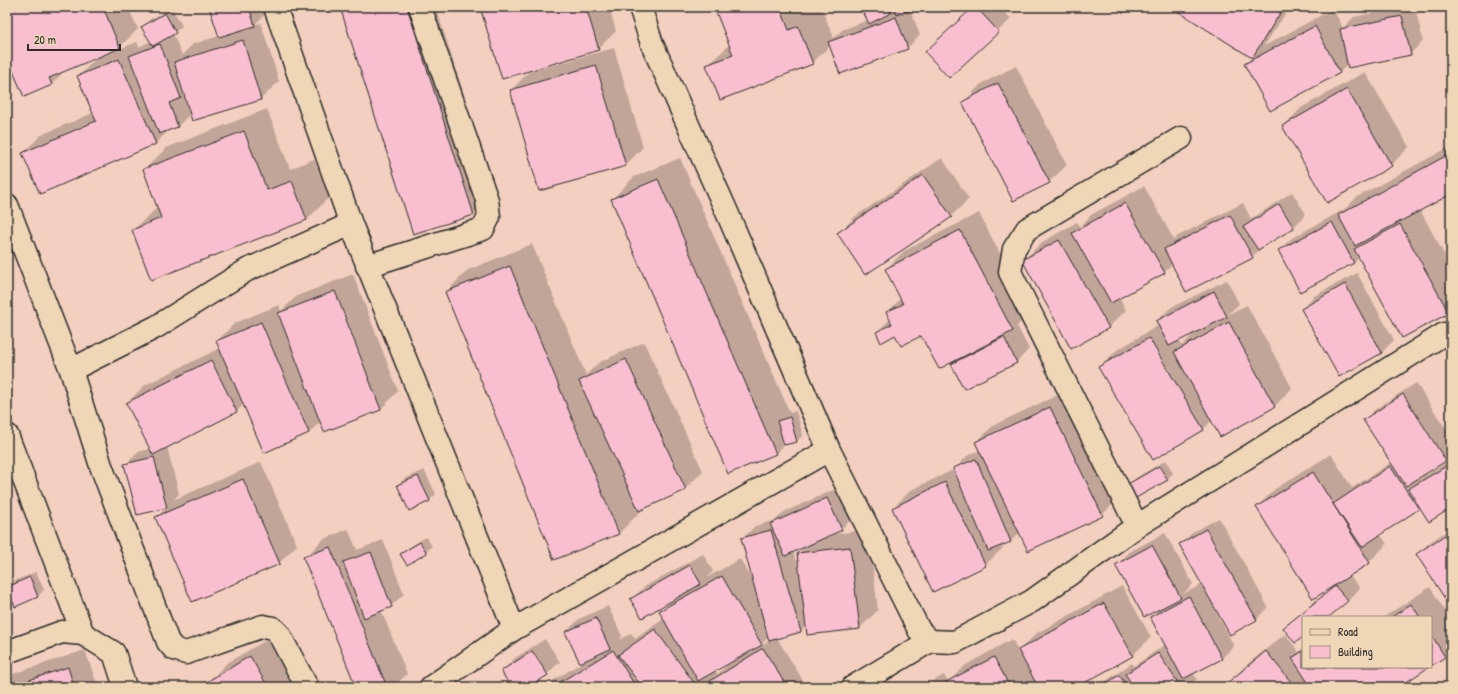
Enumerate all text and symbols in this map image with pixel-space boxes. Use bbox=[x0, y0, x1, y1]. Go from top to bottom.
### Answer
scale bar bbox=[28, 26, 120, 52]
text: 20 m bbox=[34, 31, 56, 48]
legend bbox=[1302, 616, 1432, 668]
text: Road bbox=[1338, 623, 1358, 640]
text: Building bbox=[1338, 643, 1373, 660]

